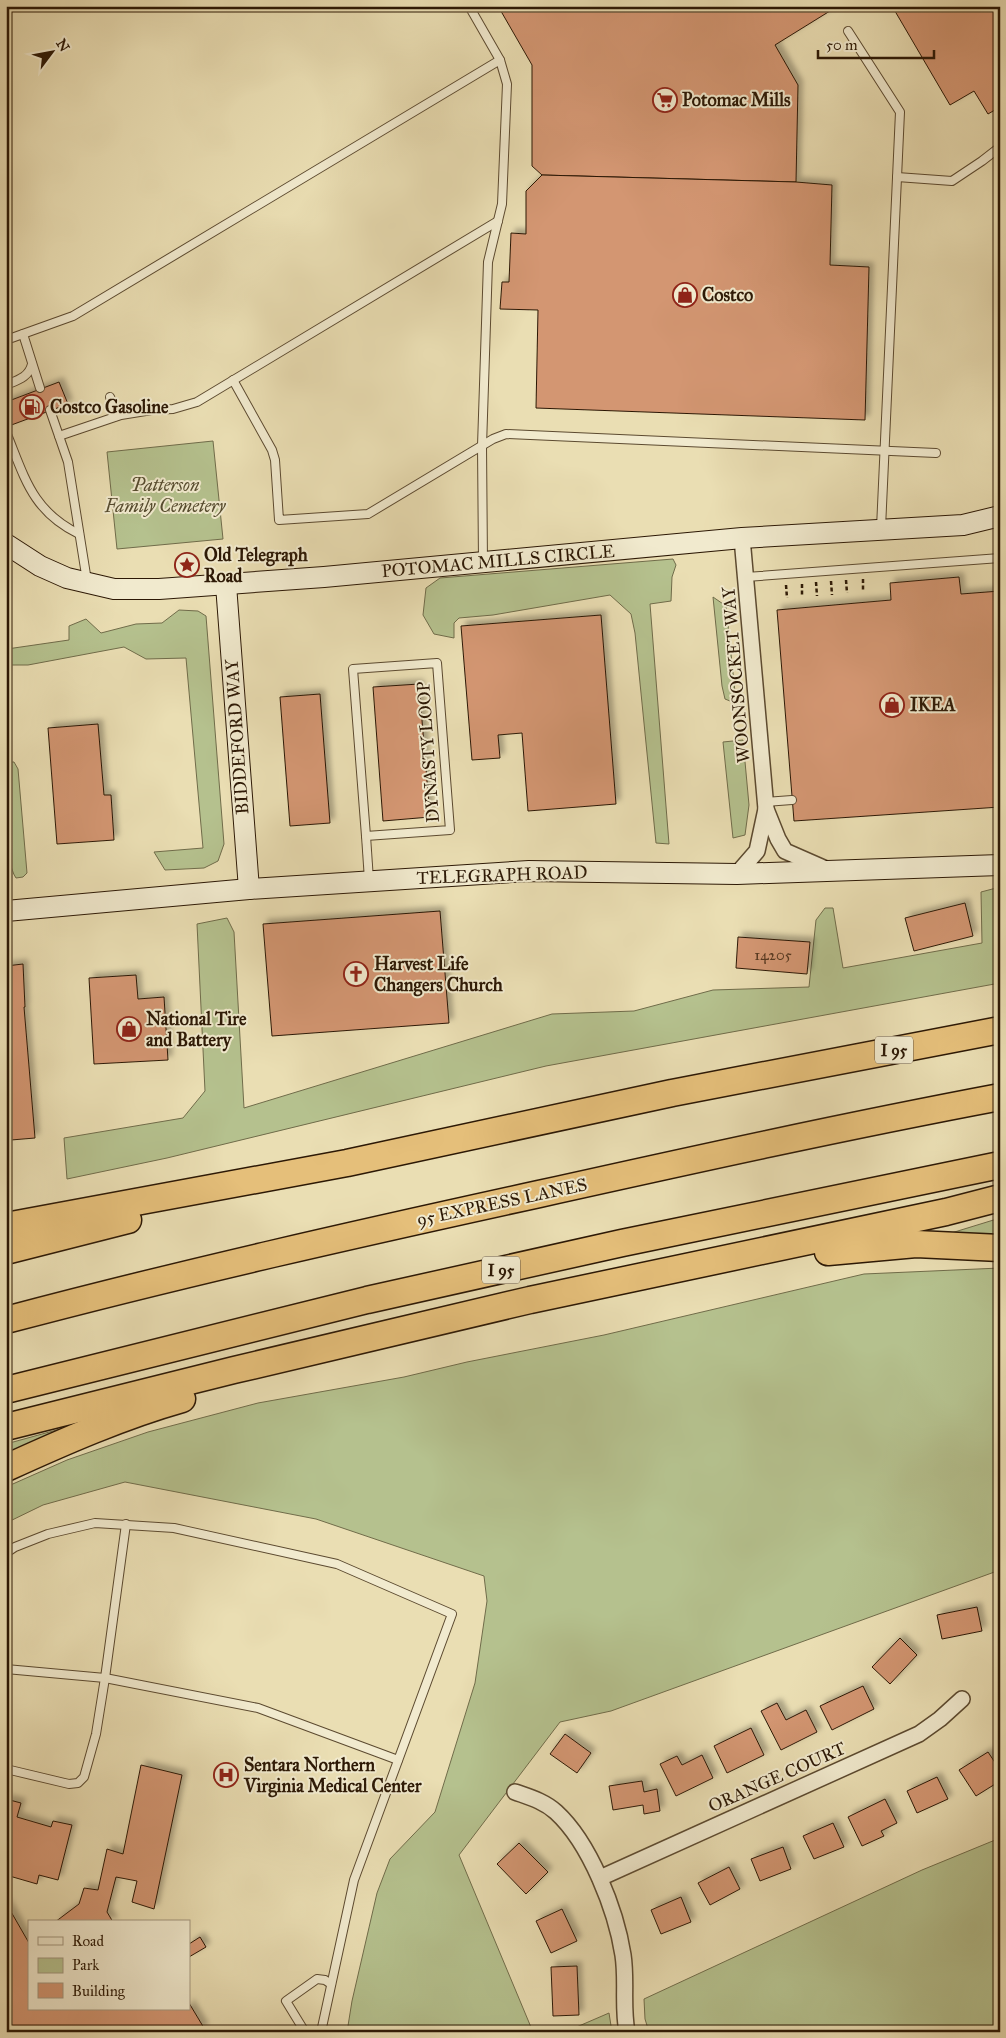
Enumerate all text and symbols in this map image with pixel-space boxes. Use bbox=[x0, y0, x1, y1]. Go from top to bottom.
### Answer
north arrow bbox=[28, 28, 78, 78]
scale bar bbox=[818, 28, 935, 60]
text: N bbox=[52, 36, 73, 55]
text: 50 m bbox=[826, 36, 858, 54]
supermarket icon: Potomac Mills bbox=[652, 87, 678, 113]
place label: Potomac Mills bbox=[682, 89, 791, 111]
shop icon: Costco bbox=[672, 282, 698, 308]
place label: Costco bbox=[702, 284, 753, 306]
fuel station icon: Costco Gasoline bbox=[19, 394, 45, 420]
place label: Costco Gasoline bbox=[50, 396, 169, 418]
park label: Patterson Family Cemetery bbox=[104, 474, 227, 517]
street label: POTOMAC MILLS CIRCLE bbox=[380, 540, 616, 582]
place label: Old Telegraph Road bbox=[204, 544, 309, 587]
place icon: Old Telegraph Road bbox=[174, 552, 200, 578]
street label: WOONSOCKET WAY bbox=[717, 585, 755, 764]
street label: BIDDEFORD WAY bbox=[221, 658, 253, 815]
street label: DYNASTY LOOP bbox=[412, 681, 444, 823]
shop icon: IKEA bbox=[879, 692, 905, 718]
place label: IKEA bbox=[910, 694, 956, 716]
street label: TELEGRAPH ROAD bbox=[416, 861, 588, 889]
house number: 14205 bbox=[754, 946, 792, 964]
place label: Harvest Life Changers Church bbox=[374, 953, 504, 997]
church icon: Harvest Life Changers Church bbox=[343, 961, 369, 987]
place label: National Tire and Battery bbox=[146, 1008, 247, 1052]
shop icon: National Tire and Battery bbox=[116, 1016, 142, 1042]
road number: I 95 bbox=[875, 1036, 913, 1064]
street label: 95 EXPRESS LANES bbox=[415, 1173, 589, 1231]
road number: I 95 bbox=[482, 1256, 520, 1284]
street label: ORANGE COURT bbox=[705, 1737, 849, 1817]
place label: Sentara Northern Virginia Medical Center bbox=[243, 1754, 423, 1798]
hospital icon: Sentara Northern Virginia Medical Center bbox=[213, 1762, 239, 1788]
legend bbox=[28, 1920, 190, 2010]
text: Road bbox=[72, 1932, 104, 1950]
text: Park bbox=[72, 1956, 99, 1974]
text: Building bbox=[72, 1982, 126, 2000]

